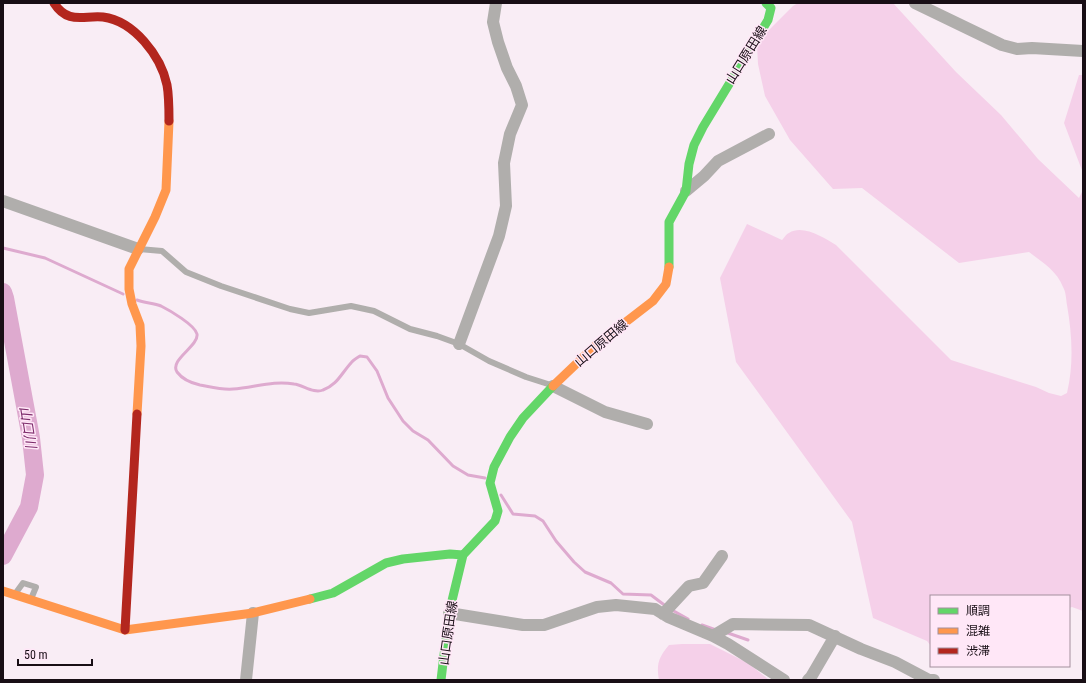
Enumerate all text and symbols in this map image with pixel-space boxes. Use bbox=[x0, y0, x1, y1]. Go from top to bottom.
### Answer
street label: 山口原田線 bbox=[722, 23, 770, 87]
street label: 山口原田線 bbox=[571, 316, 631, 370]
water label: 山口川 bbox=[17, 405, 39, 451]
legend bbox=[930, 595, 1070, 667]
street label: 山口原田線 bbox=[436, 600, 460, 666]
text: 順調 bbox=[966, 604, 990, 618]
text: 混雑 bbox=[966, 624, 990, 638]
scale bar bbox=[18, 641, 92, 667]
text: 渋滞 bbox=[966, 644, 990, 658]
text: 50 m bbox=[24, 648, 48, 662]

